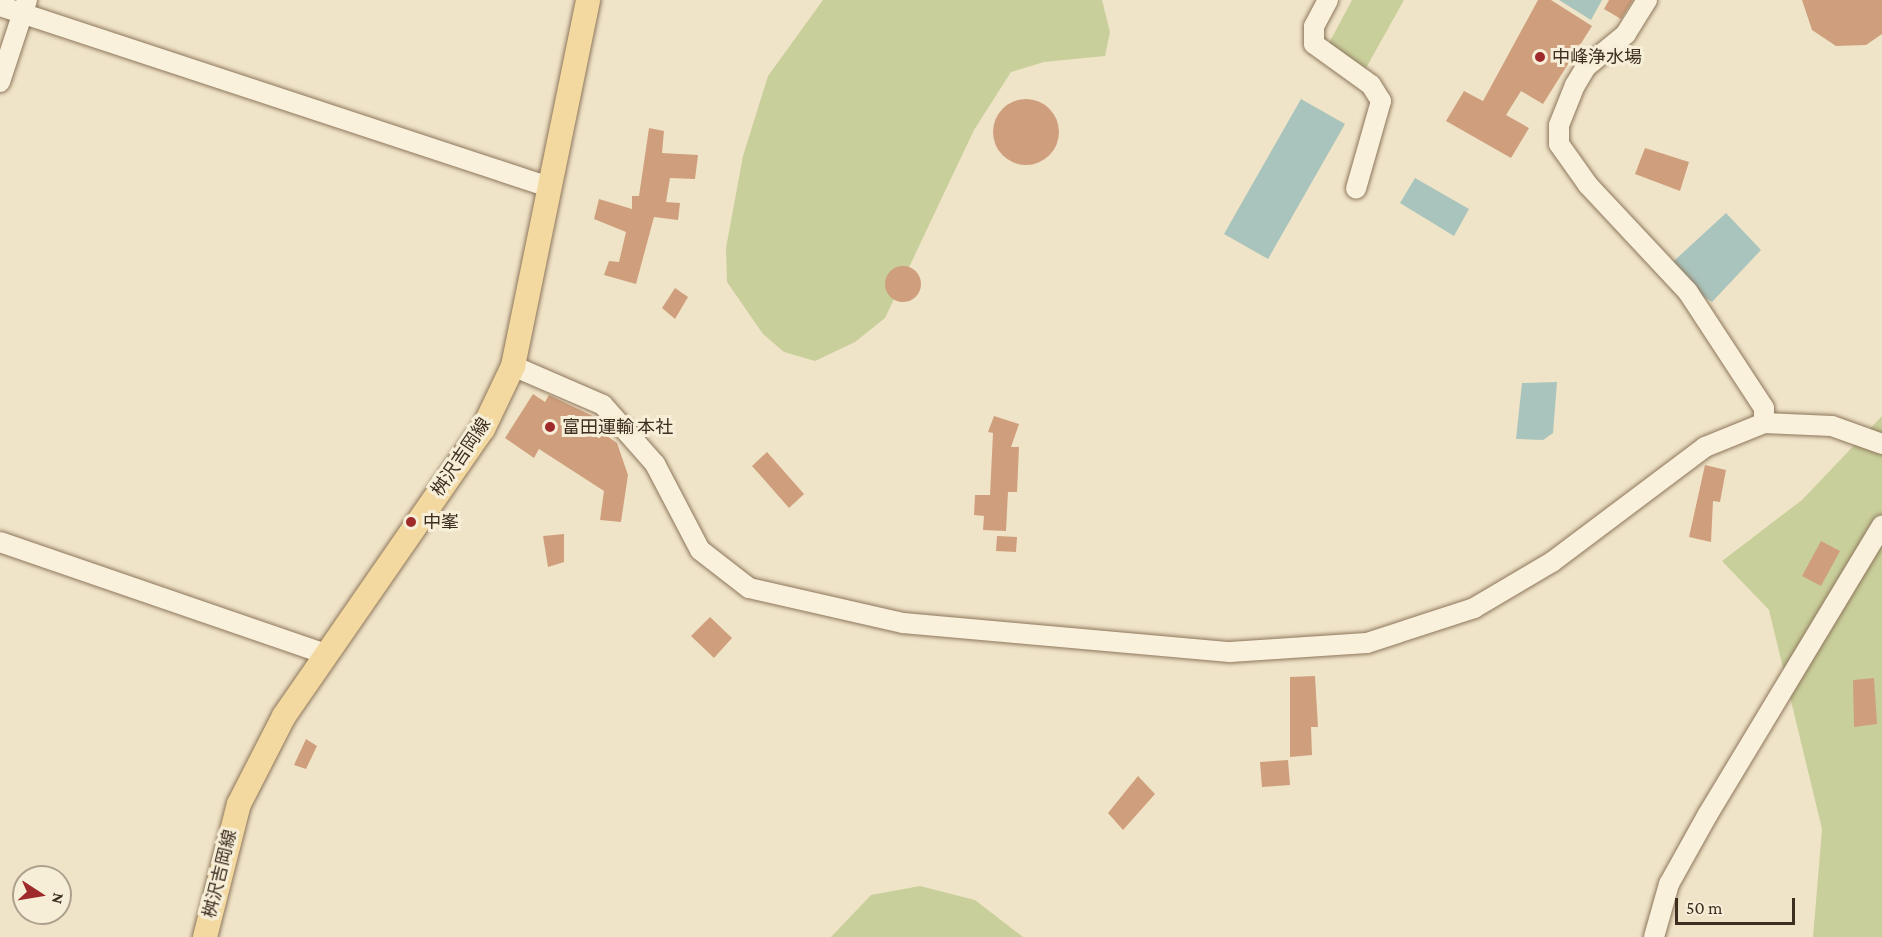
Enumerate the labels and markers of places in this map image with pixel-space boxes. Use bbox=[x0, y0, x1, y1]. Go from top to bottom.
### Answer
place label: 中峰浄水場 bbox=[1552, 46, 1642, 68]
marker: 中峰浄水場 bbox=[1533, 50, 1547, 64]
place label: 富田運輸 本社 bbox=[562, 416, 673, 438]
marker: 富田運輸 本社 bbox=[543, 420, 557, 434]
place label: 中峯 bbox=[423, 511, 459, 533]
marker: 中峯 bbox=[404, 515, 418, 529]

